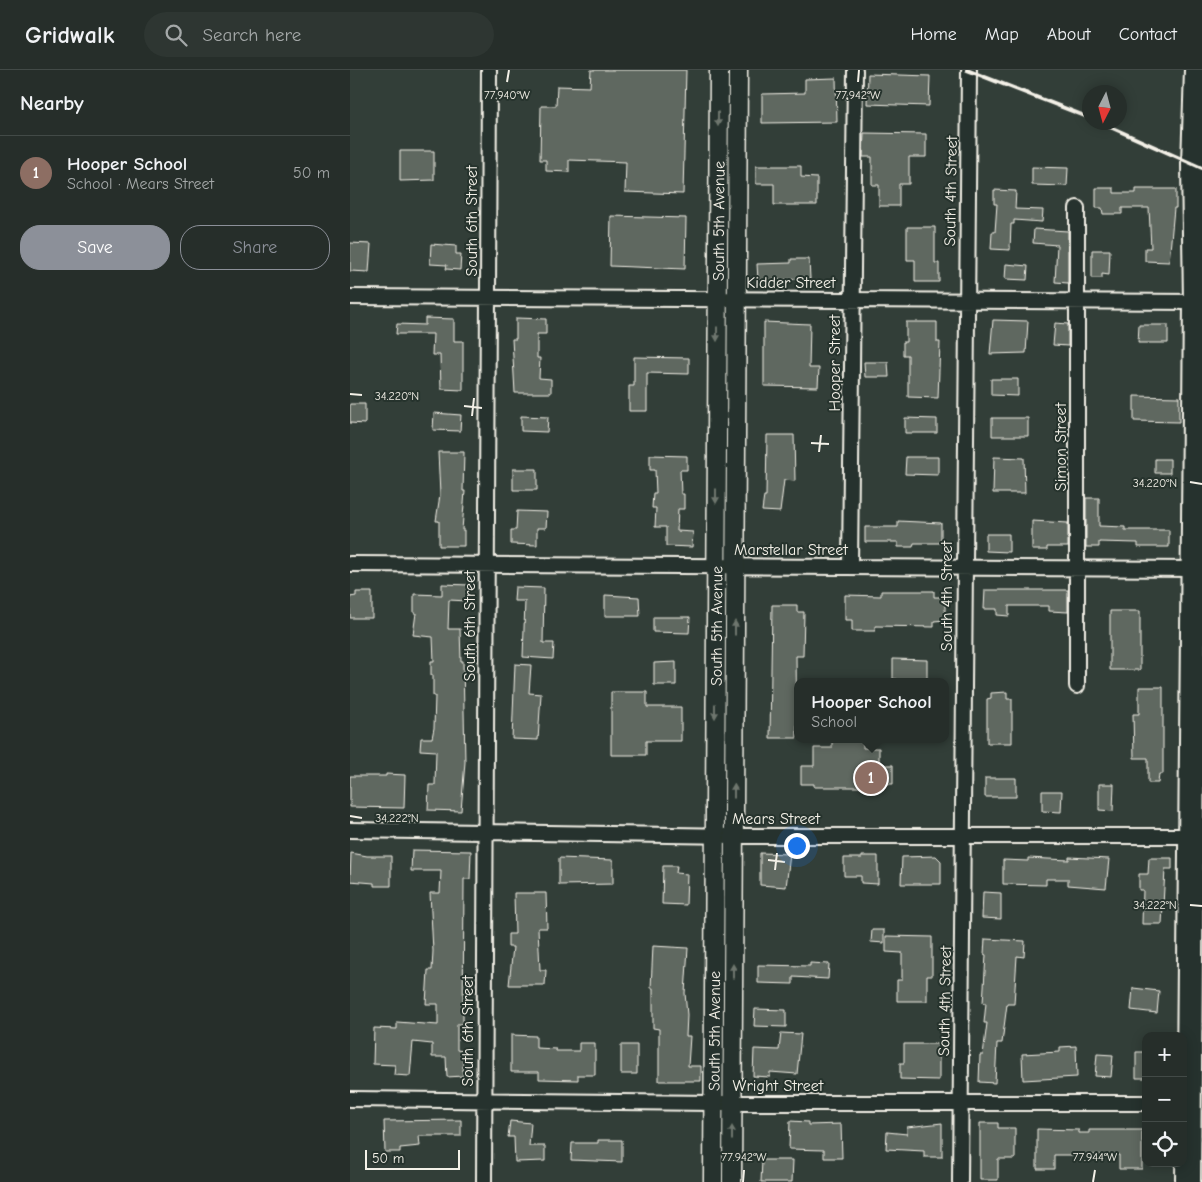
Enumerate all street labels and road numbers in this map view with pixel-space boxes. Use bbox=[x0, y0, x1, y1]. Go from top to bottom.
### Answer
street label: South 4th Street bbox=[941, 135, 961, 246]
street label: South 5th Avenue bbox=[710, 161, 729, 281]
street label: South 6th Street bbox=[463, 165, 481, 277]
street label: Kidder Street bbox=[746, 274, 836, 292]
street label: Hooper Street bbox=[826, 314, 844, 411]
street label: Simon Street bbox=[1052, 402, 1070, 491]
street label: South 4th Street bbox=[938, 540, 956, 651]
street label: Marstellar Street bbox=[734, 541, 848, 559]
street label: South 5th Avenue bbox=[708, 566, 726, 686]
street label: South 6th Street bbox=[461, 570, 479, 682]
street label: Mears Street bbox=[732, 810, 820, 828]
street label: South 4th Street bbox=[935, 945, 955, 1056]
street label: South 5th Avenue bbox=[705, 971, 724, 1091]
street label: South 6th Street bbox=[459, 975, 477, 1087]
street label: Wright Street bbox=[733, 1077, 824, 1095]

